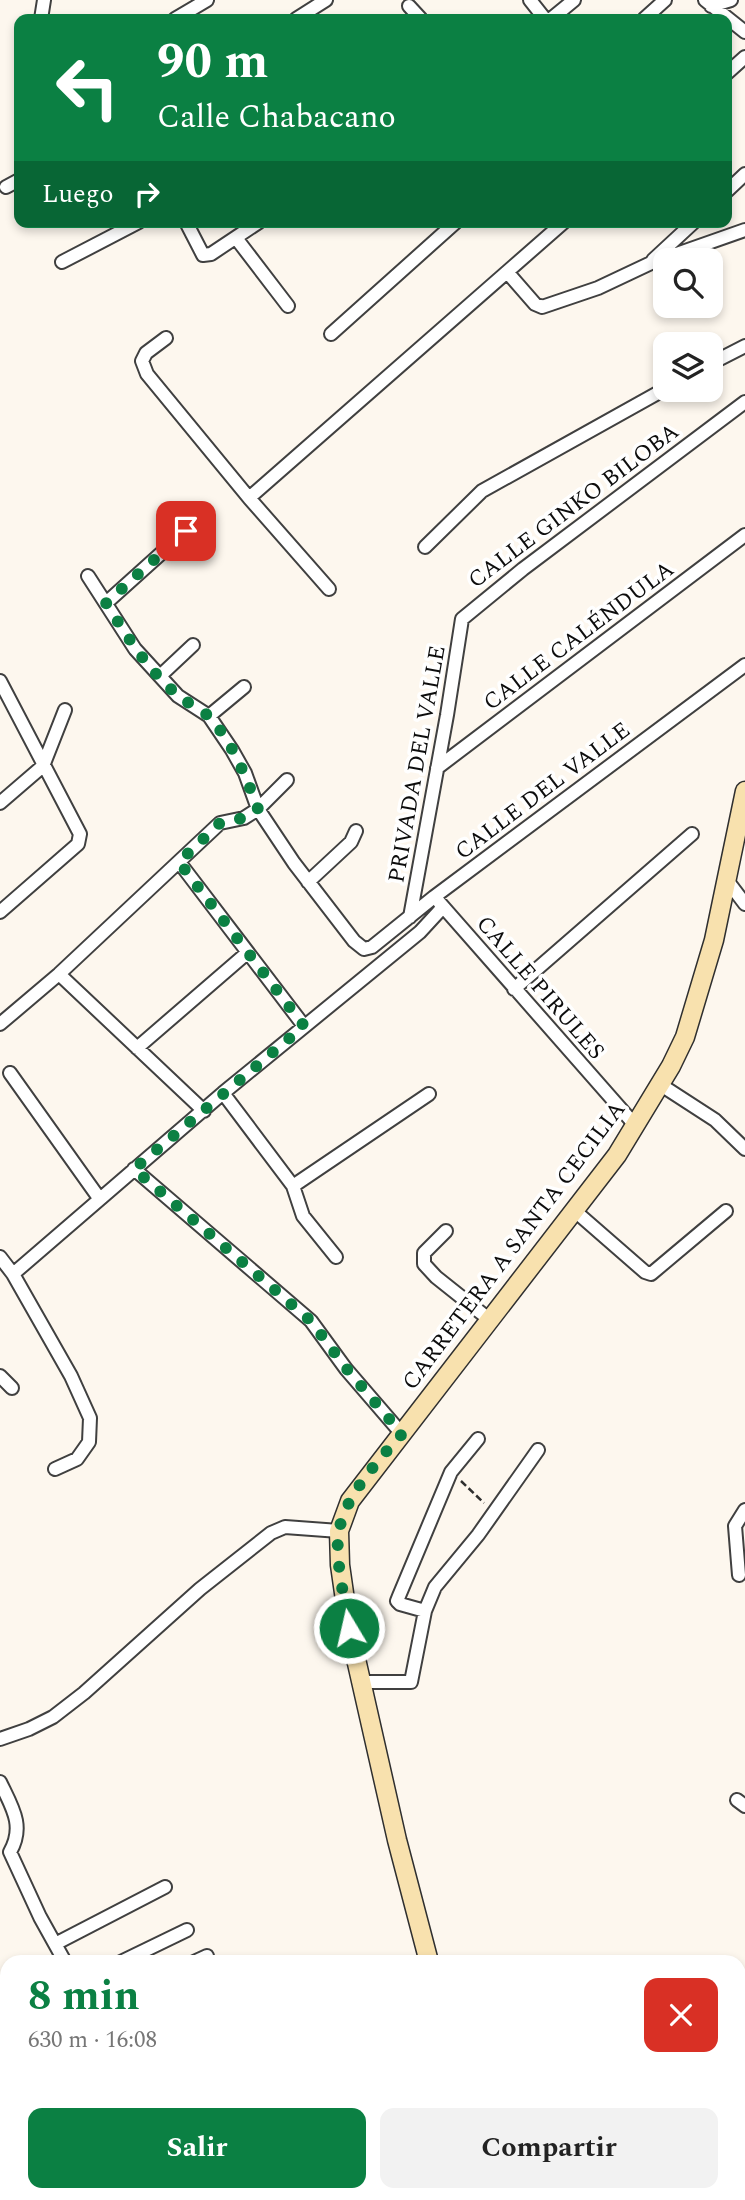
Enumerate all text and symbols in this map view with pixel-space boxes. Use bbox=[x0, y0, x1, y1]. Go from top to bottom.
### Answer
text: 90 m bbox=[157, 25, 268, 100]
icon: left bbox=[42, 42, 133, 133]
text: Calle Chabacano bbox=[157, 93, 396, 142]
text: Luego bbox=[42, 174, 114, 214]
icon: right bbox=[128, 175, 166, 213]
map controls bbox=[653, 248, 723, 402]
button: search bbox=[653, 248, 723, 318]
button: layers bbox=[653, 332, 723, 402]
street label: CALLE GINKO BILOBA bbox=[461, 415, 687, 597]
pin bbox=[156, 501, 216, 561]
icon: arrive bbox=[167, 512, 205, 550]
street label: CALLE CALÉNDULA bbox=[476, 553, 682, 720]
street label: PRIVADA DEL VALLE bbox=[379, 643, 456, 886]
street label: CALLE DEL VALLE bbox=[448, 713, 638, 869]
street label: CALLE PIRULES bbox=[467, 908, 613, 1068]
street label: CARRETERA A SANTA CECILIA bbox=[394, 1094, 635, 1398]
position arrow bbox=[312, 1591, 386, 1665]
text: 8 min bbox=[28, 1965, 140, 2028]
button: close bbox=[644, 1978, 718, 2052]
text: 630 m · 16:08 bbox=[28, 2023, 157, 2058]
button: Salir bbox=[28, 2108, 366, 2188]
button: Compartir bbox=[380, 2108, 718, 2188]

